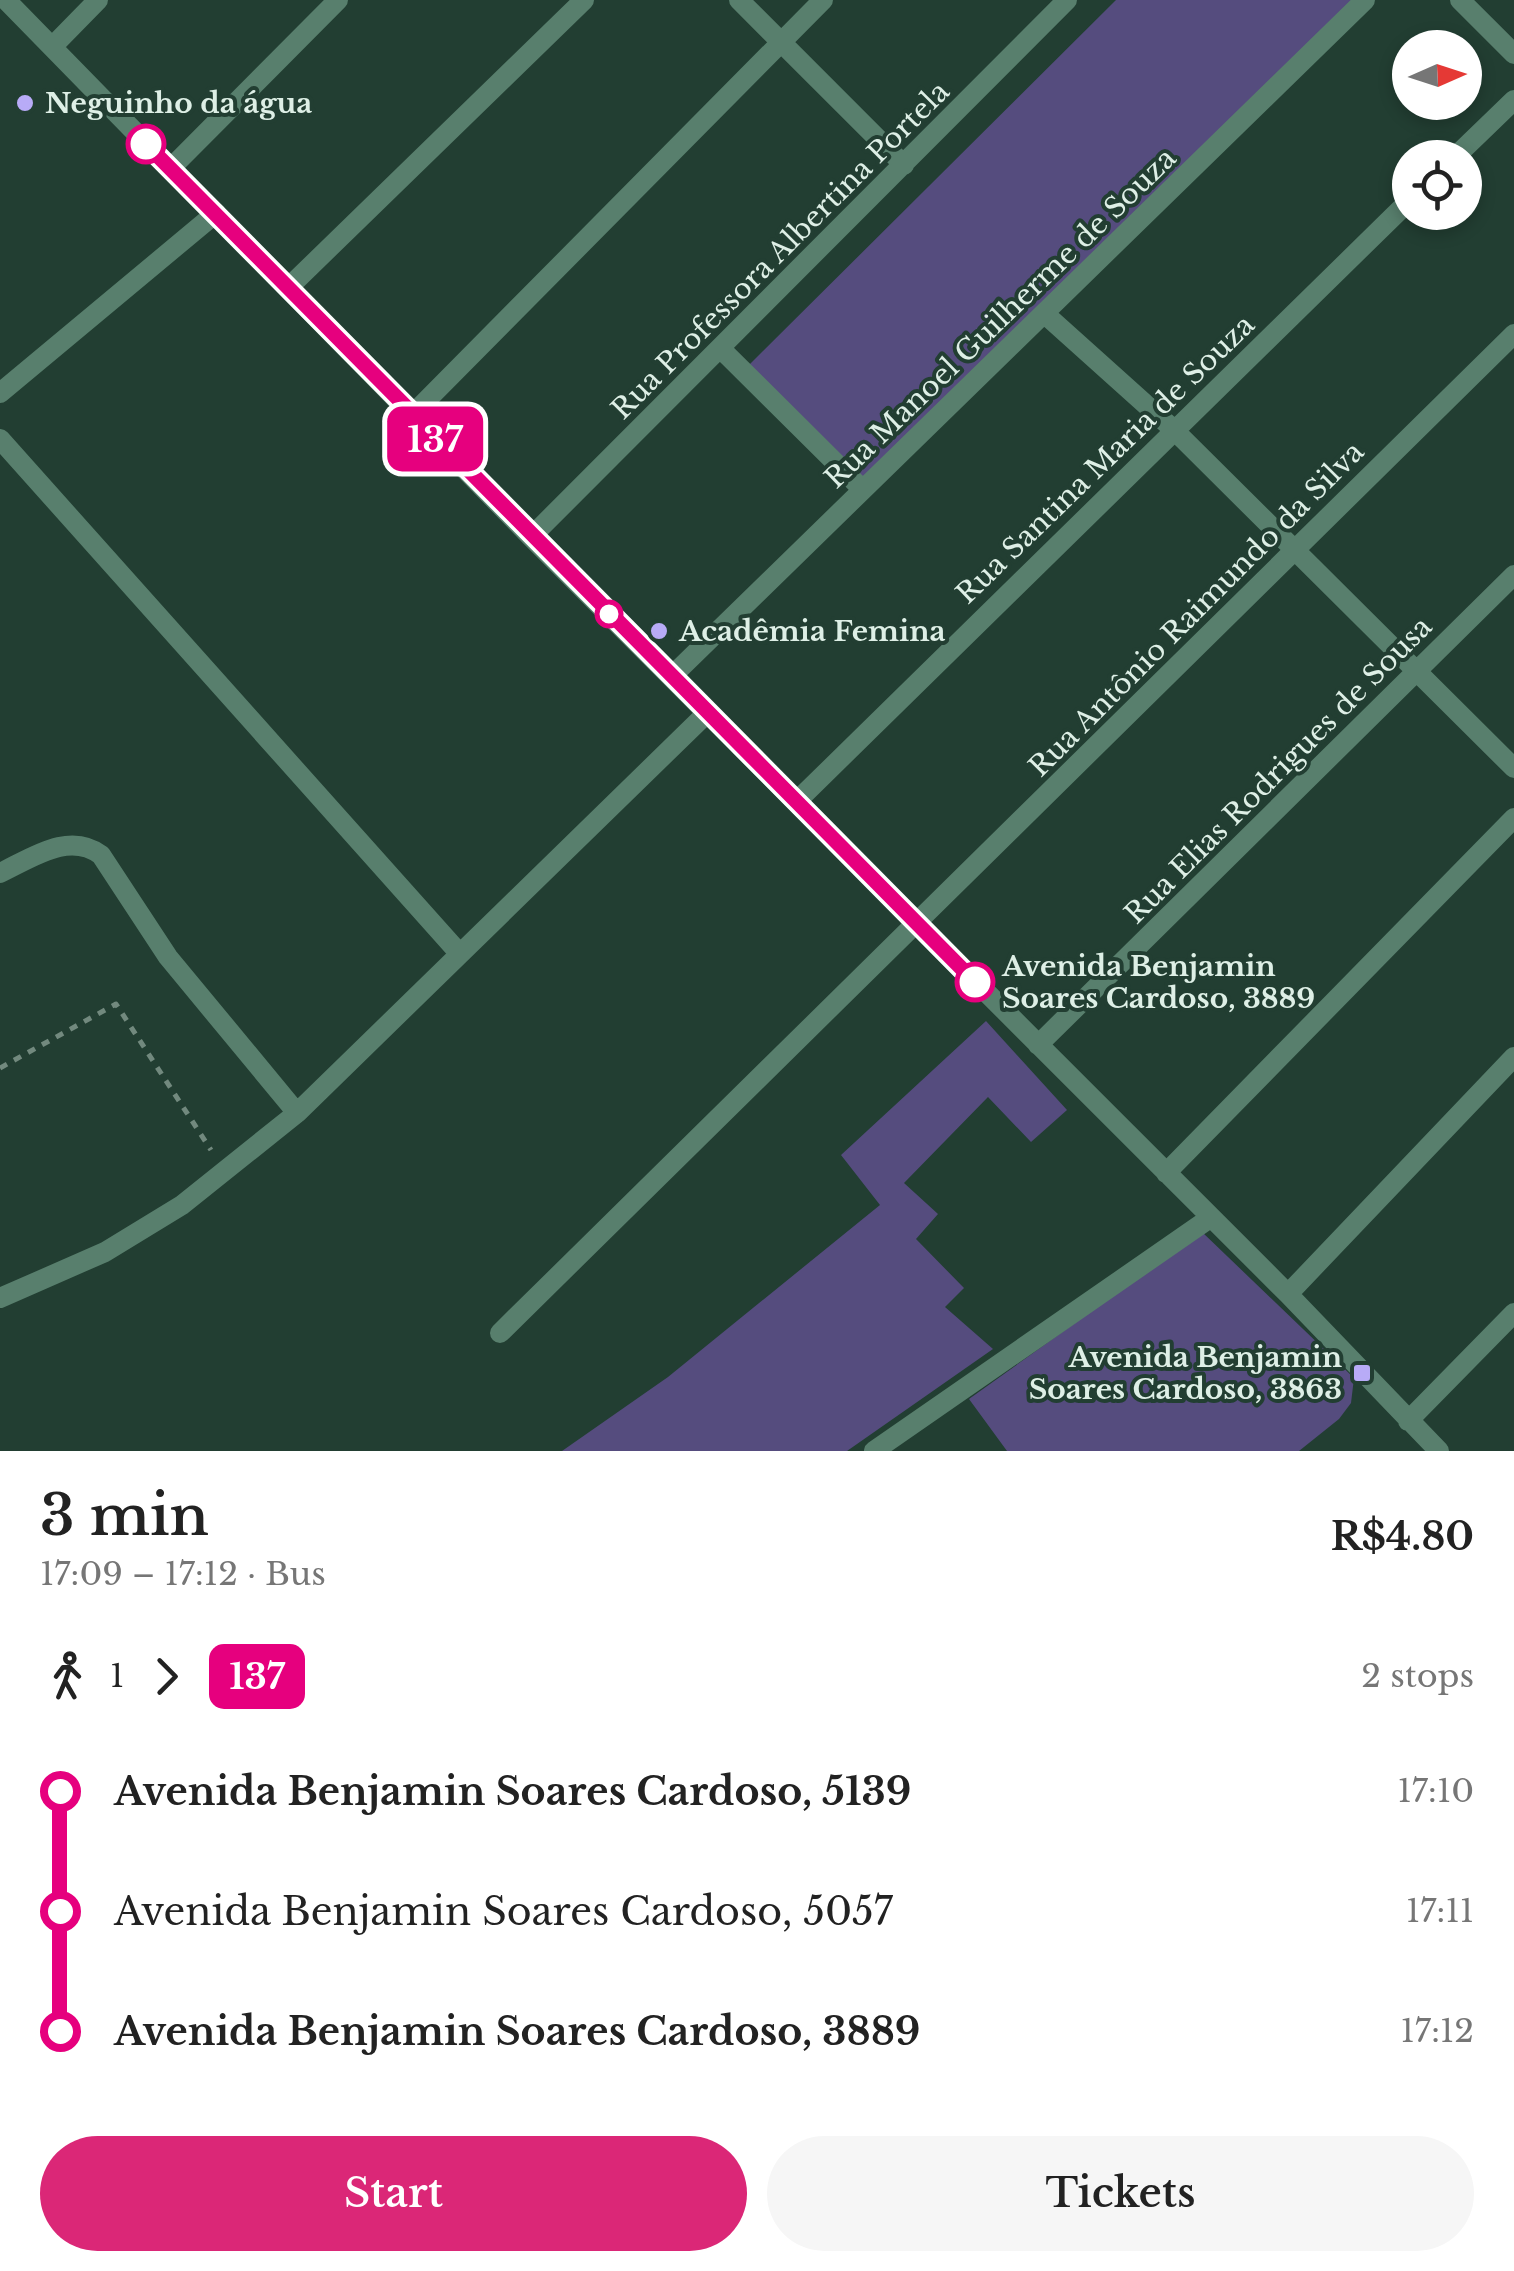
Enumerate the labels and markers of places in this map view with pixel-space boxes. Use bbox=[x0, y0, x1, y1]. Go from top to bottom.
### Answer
place label: Neguinho da água bbox=[45, 86, 312, 121]
marker: Neguinho da água bbox=[14, 92, 36, 114]
unlabelled marker bbox=[127, 125, 165, 163]
unlabelled marker bbox=[596, 601, 622, 627]
place label: Acadêmia Femina bbox=[678, 614, 946, 649]
marker: Acadêmia Femina bbox=[648, 620, 670, 642]
place label: Avenida Benjamin Soares Cardoso, 3889 bbox=[1001, 949, 1315, 1016]
marker: Avenida Benjamin Soares Cardoso, 3889 bbox=[956, 963, 994, 1001]
place label: Avenida Benjamin Soares Cardoso, 3863 bbox=[1029, 1340, 1342, 1407]
marker: Avenida Benjamin Soares Cardoso, 3863 bbox=[1351, 1362, 1373, 1384]

